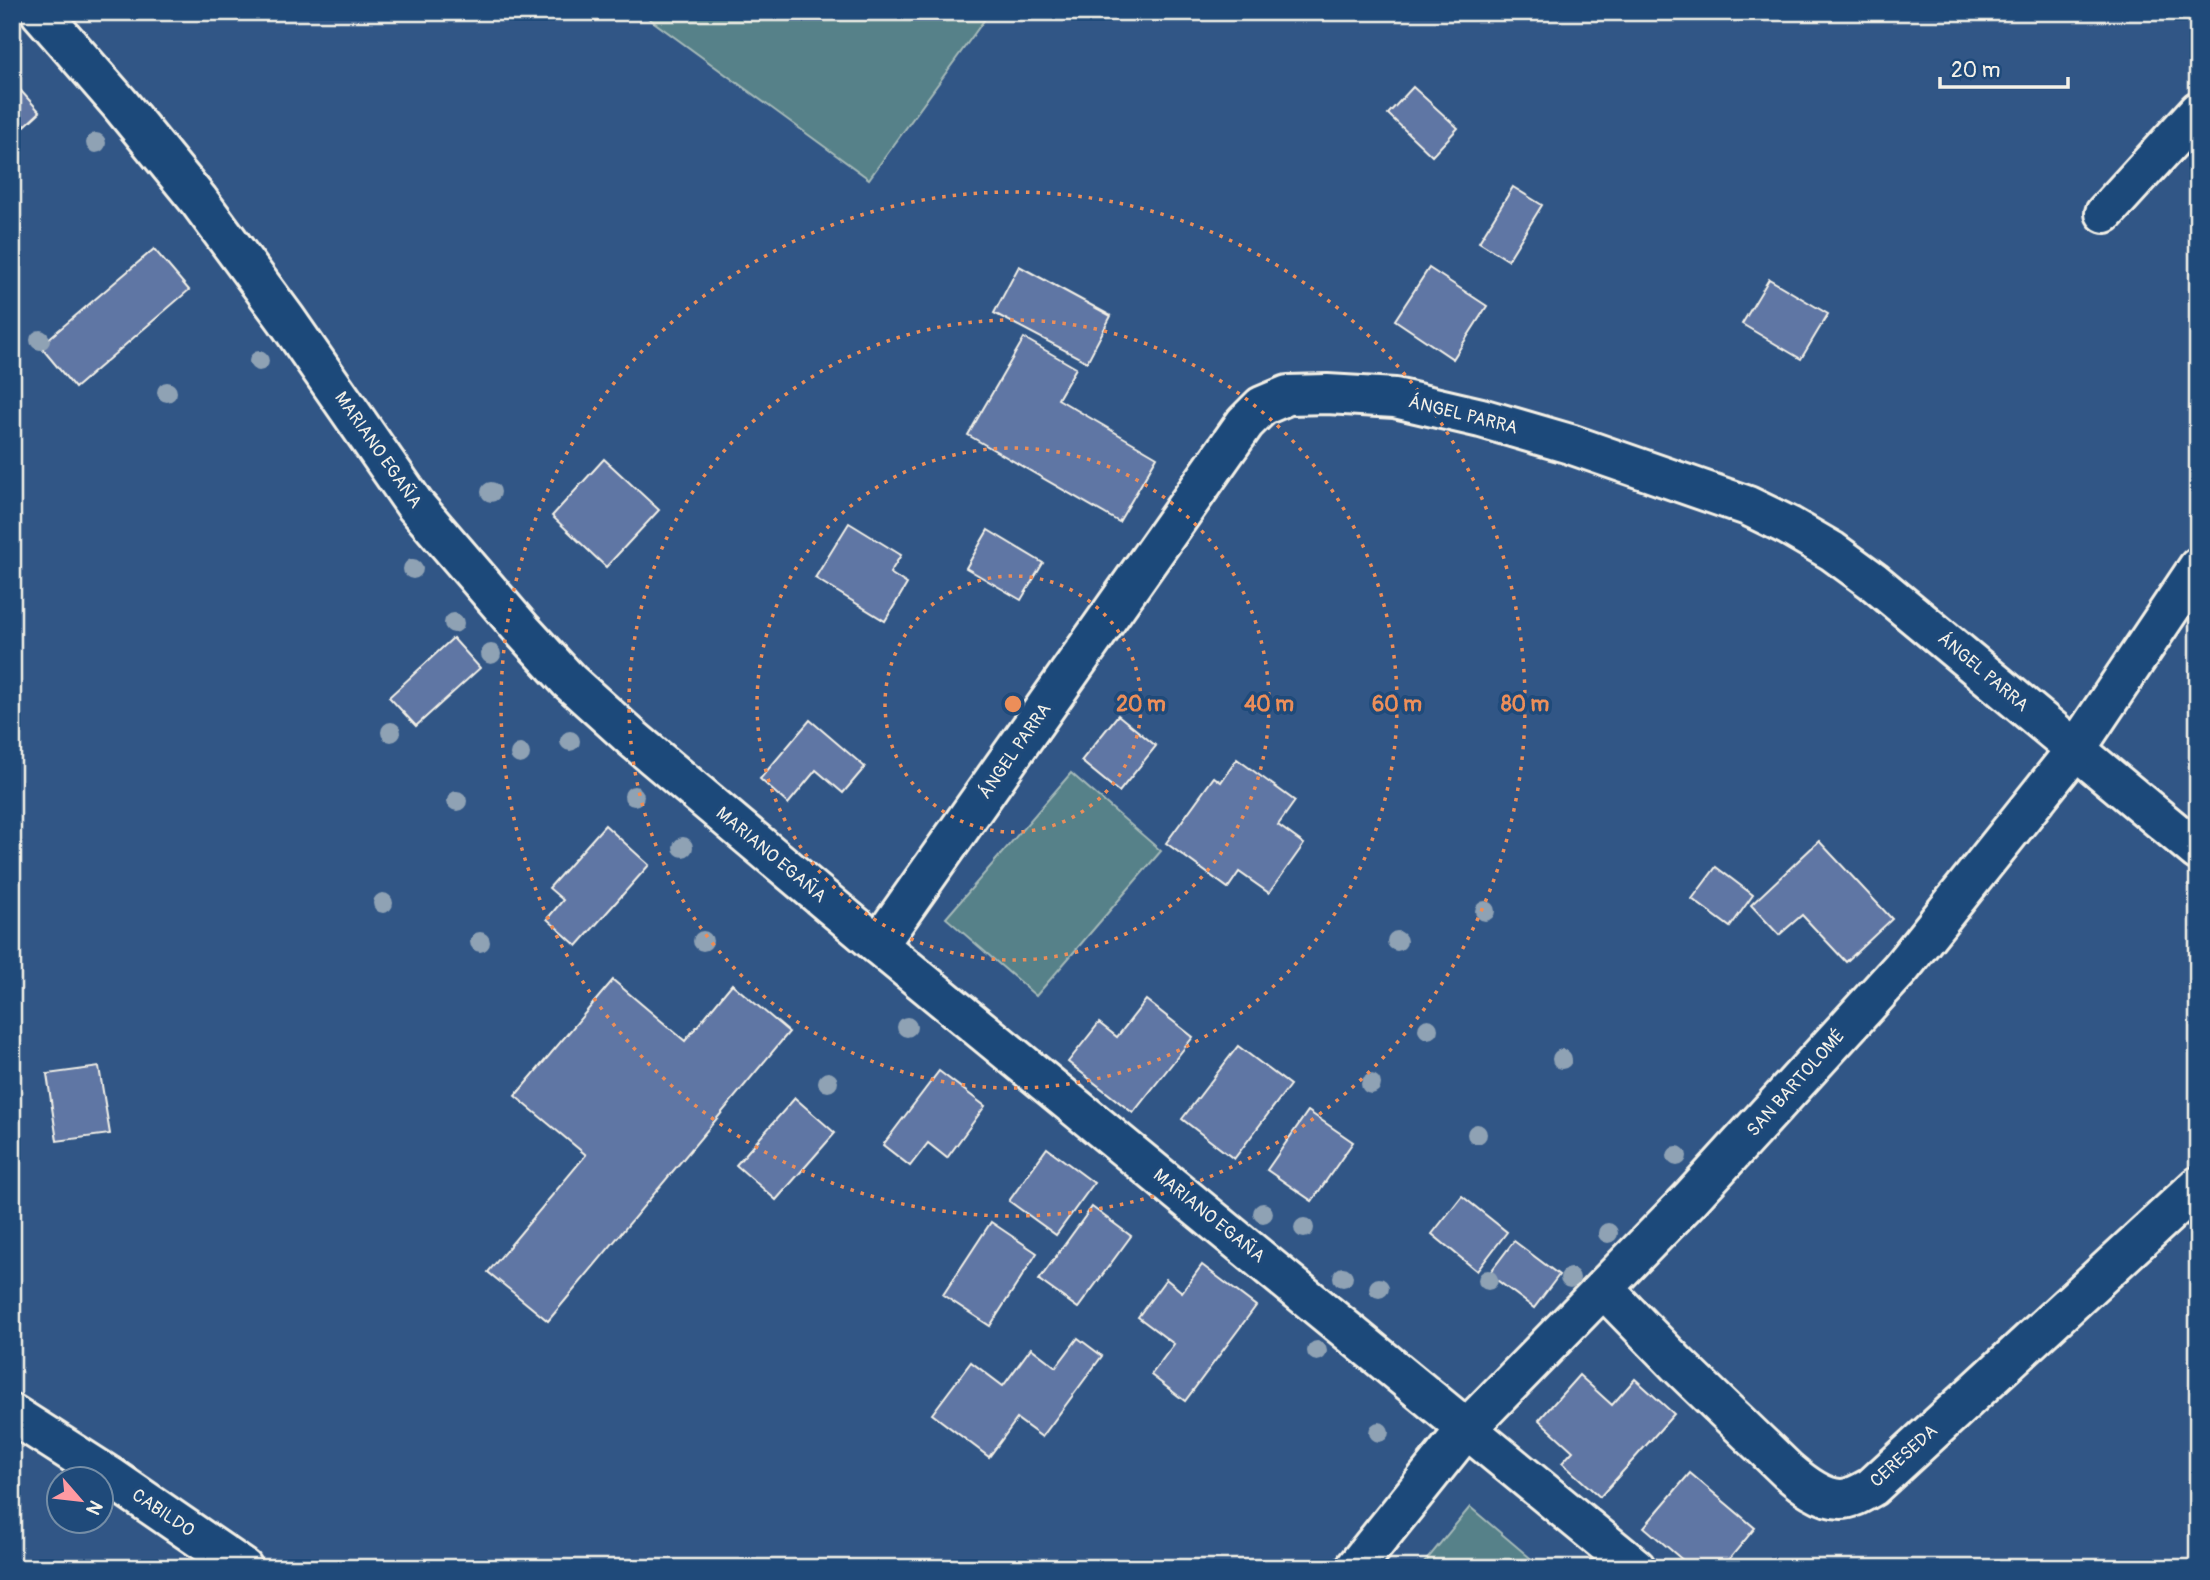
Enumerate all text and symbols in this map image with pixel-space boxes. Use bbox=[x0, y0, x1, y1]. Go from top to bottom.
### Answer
scale bar bbox=[1940, 46, 2068, 90]
text: 20 m bbox=[1951, 57, 2000, 84]
street label: MARIANO EGAÑA bbox=[329, 387, 427, 513]
street label: ÁNGEL PARRA bbox=[1406, 390, 1520, 440]
street label: ÁNGEL PARRA bbox=[1933, 627, 2033, 717]
text: 20 m bbox=[1116, 691, 1166, 718]
text: 40 m bbox=[1244, 691, 1294, 718]
text: 60 m bbox=[1372, 691, 1422, 718]
text: 80 m bbox=[1501, 691, 1549, 718]
centre of rings bbox=[1001, 692, 1025, 716]
street label: ÁNGEL PARRA bbox=[974, 698, 1057, 803]
street label: MARIANO EGAÑA bbox=[711, 802, 831, 908]
street label: SAN BARTOLOMÉ bbox=[1742, 1025, 1850, 1141]
street label: MARIANO EGAÑA bbox=[1148, 1164, 1270, 1268]
street label: CERESEDA bbox=[1865, 1419, 1943, 1492]
north arrow bbox=[46, 1464, 116, 1534]
street label: CABILDO bbox=[127, 1484, 199, 1542]
text: N bbox=[80, 1496, 108, 1519]

